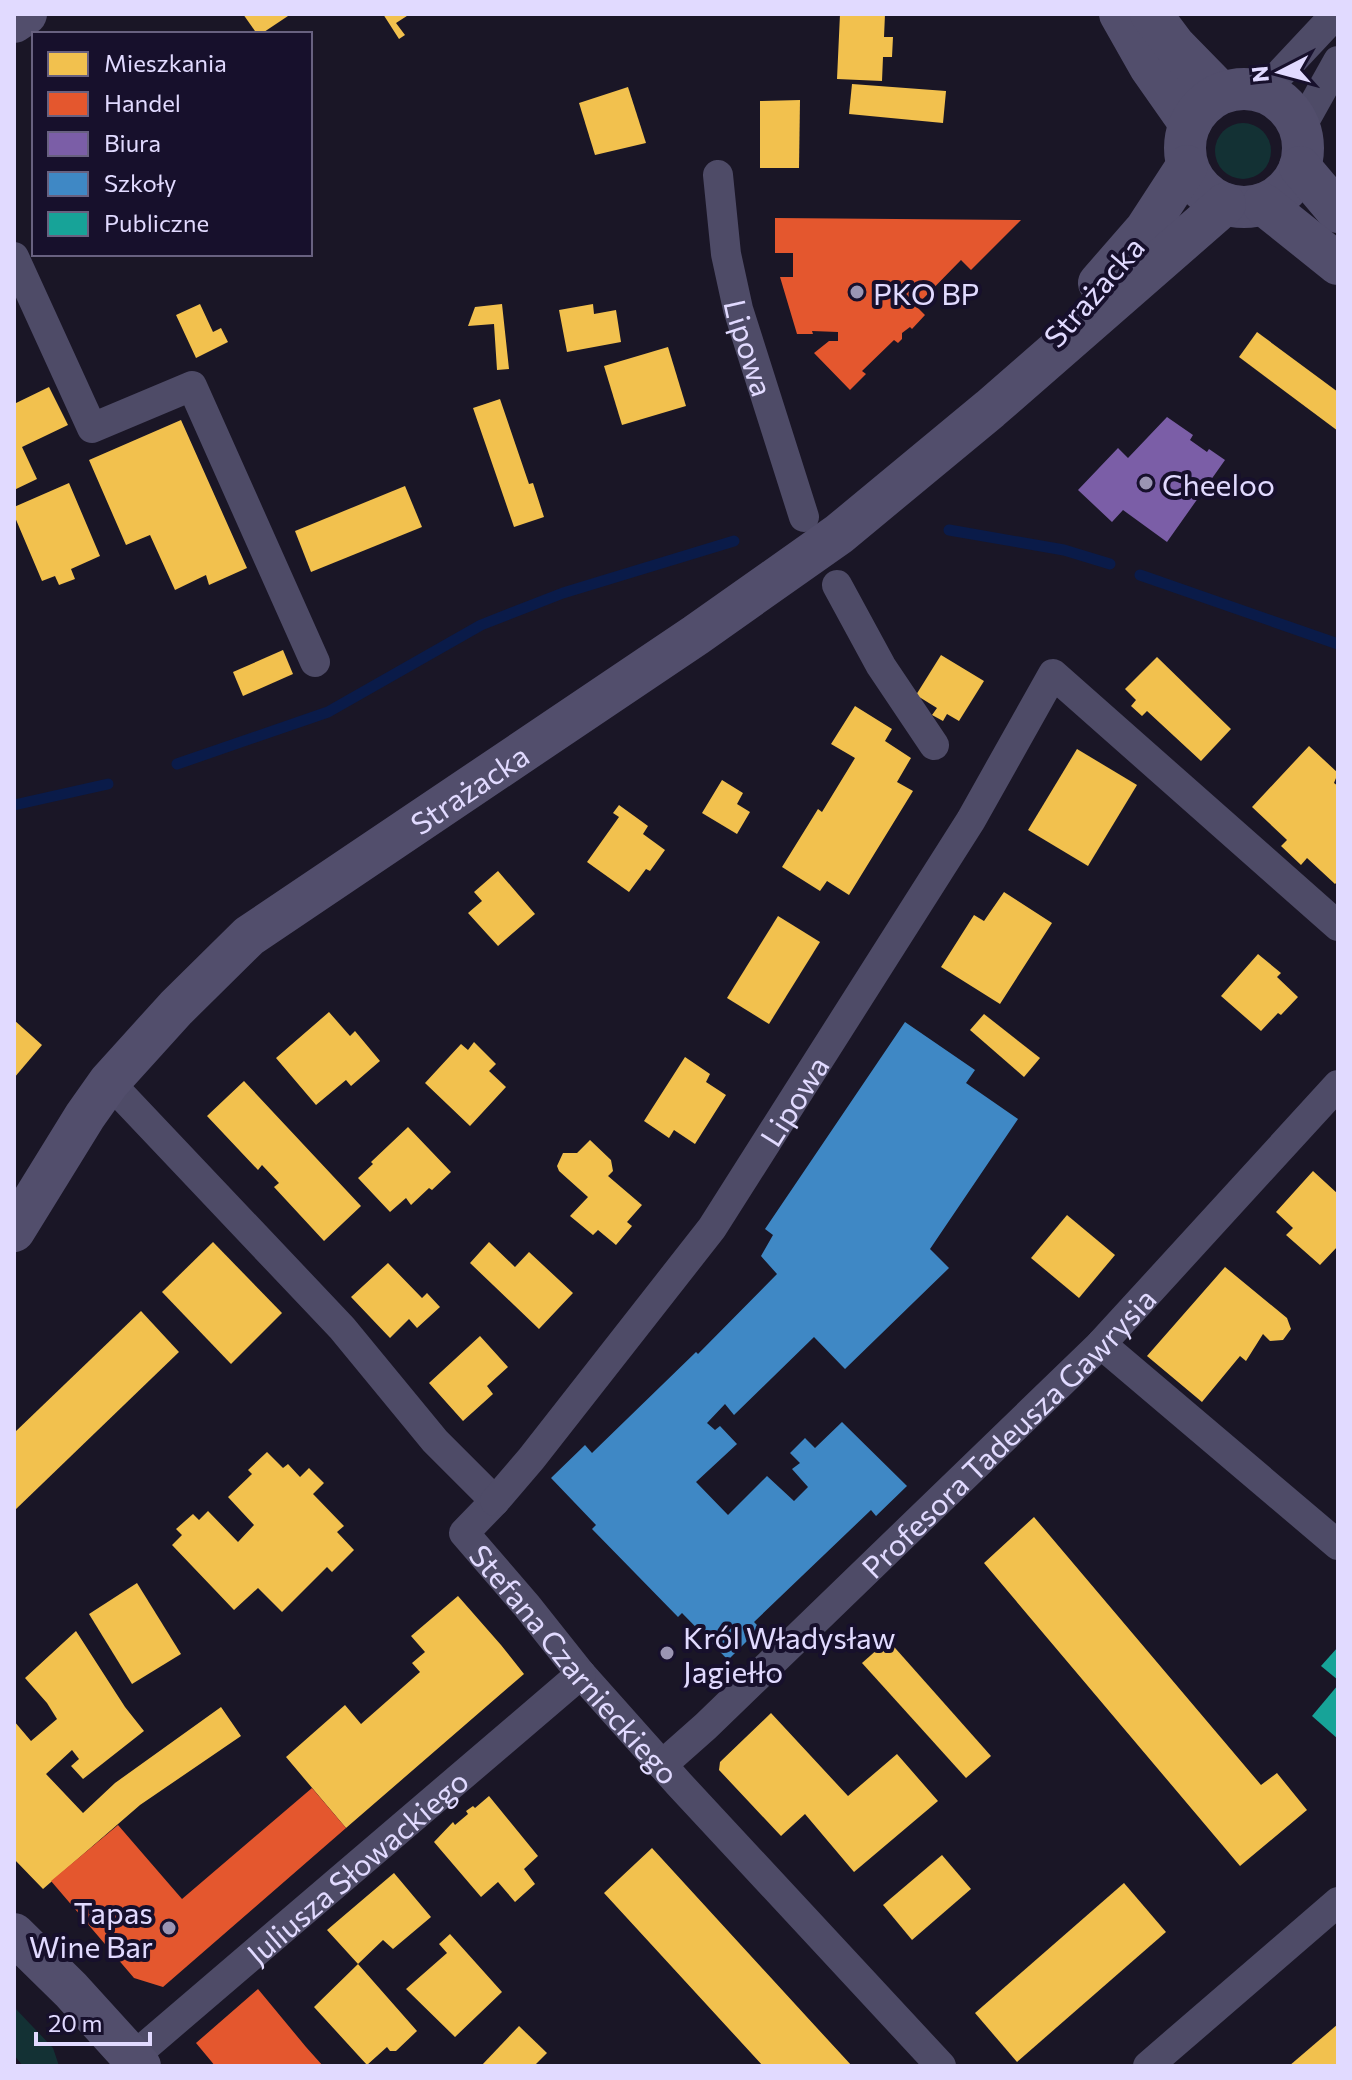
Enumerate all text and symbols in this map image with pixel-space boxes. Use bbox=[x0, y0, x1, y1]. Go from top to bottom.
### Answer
legend bbox=[32, 32, 312, 256]
north arrow bbox=[1240, 32, 1320, 112]
text: Mieszkania bbox=[104, 48, 227, 77]
text: N bbox=[1245, 65, 1274, 84]
text: Handel bbox=[104, 88, 181, 117]
text: Biura bbox=[104, 128, 161, 157]
text: Szkoły bbox=[104, 168, 176, 197]
text: Publiczne bbox=[104, 208, 209, 237]
street label: Strażacka bbox=[1035, 228, 1151, 354]
place label: PKO BP bbox=[873, 274, 979, 311]
marker: PKO BP bbox=[848, 283, 866, 301]
street label: Lipowa bbox=[718, 296, 783, 400]
place label: Cheeloo bbox=[1162, 465, 1275, 502]
marker: Cheeloo bbox=[1137, 474, 1155, 492]
street label: Strażacka bbox=[403, 735, 535, 841]
street label: Lipowa bbox=[751, 1048, 835, 1152]
street label: Profesora Tadeusza Gawrysia bbox=[853, 1279, 1162, 1585]
street label: Stefana Czarnieckiego bbox=[463, 1536, 688, 1791]
place label: Król Władysław Jagiełło bbox=[683, 1618, 895, 1689]
marker: Król Władysław Jagiełło bbox=[658, 1644, 676, 1662]
street label: Juliusza Słowackiego bbox=[238, 1761, 475, 1971]
place label: Tapas Wine Bar bbox=[29, 1893, 153, 1964]
marker: Tapas Wine Bar bbox=[160, 1919, 178, 1937]
scale bar bbox=[36, 1996, 150, 2046]
text: 20 m bbox=[48, 2008, 102, 2037]

